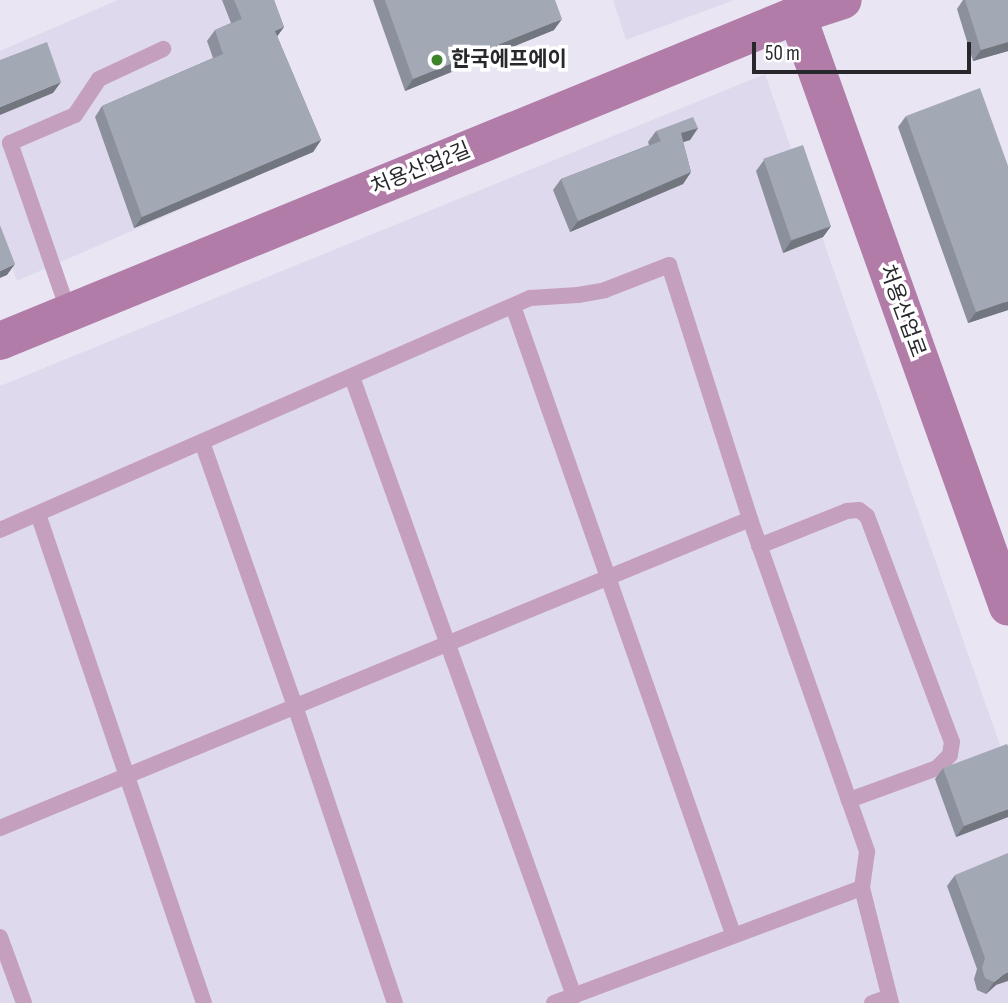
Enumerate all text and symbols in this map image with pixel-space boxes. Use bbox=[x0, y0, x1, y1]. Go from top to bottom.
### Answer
scale bar bbox=[756, 28, 975, 72]
text: 50 m bbox=[765, 41, 800, 66]
place label: 한국에프에이 bbox=[451, 47, 567, 73]
marker: 한국에프에이 bbox=[429, 52, 445, 68]
street label: 처용산업2길 bbox=[367, 138, 475, 200]
street label: 처용산업로 bbox=[874, 261, 930, 361]

